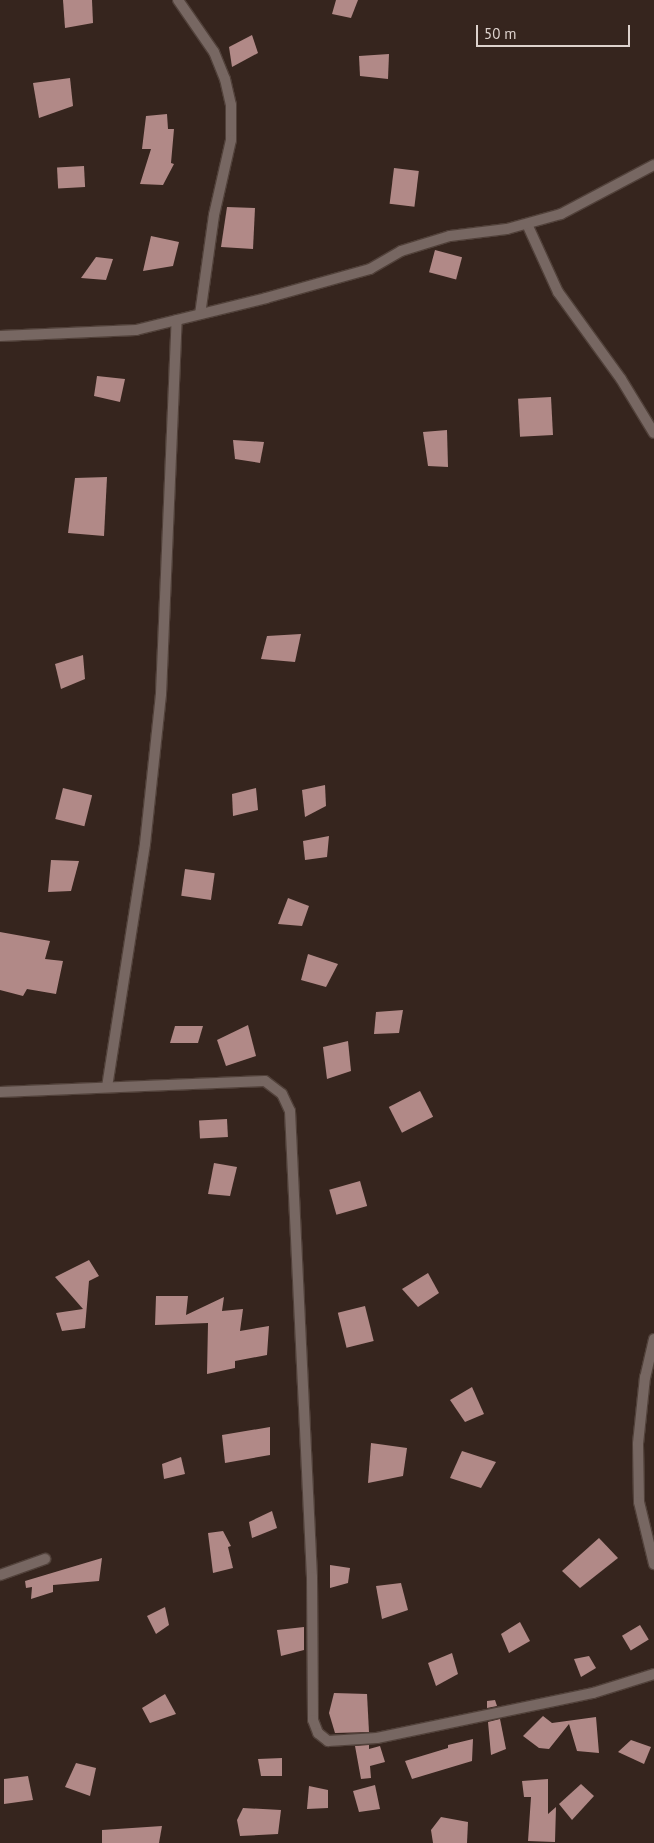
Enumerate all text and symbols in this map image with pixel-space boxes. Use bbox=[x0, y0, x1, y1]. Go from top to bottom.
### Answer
scale bar bbox=[479, 15, 633, 47]
text: 50 m bbox=[484, 24, 517, 43]

